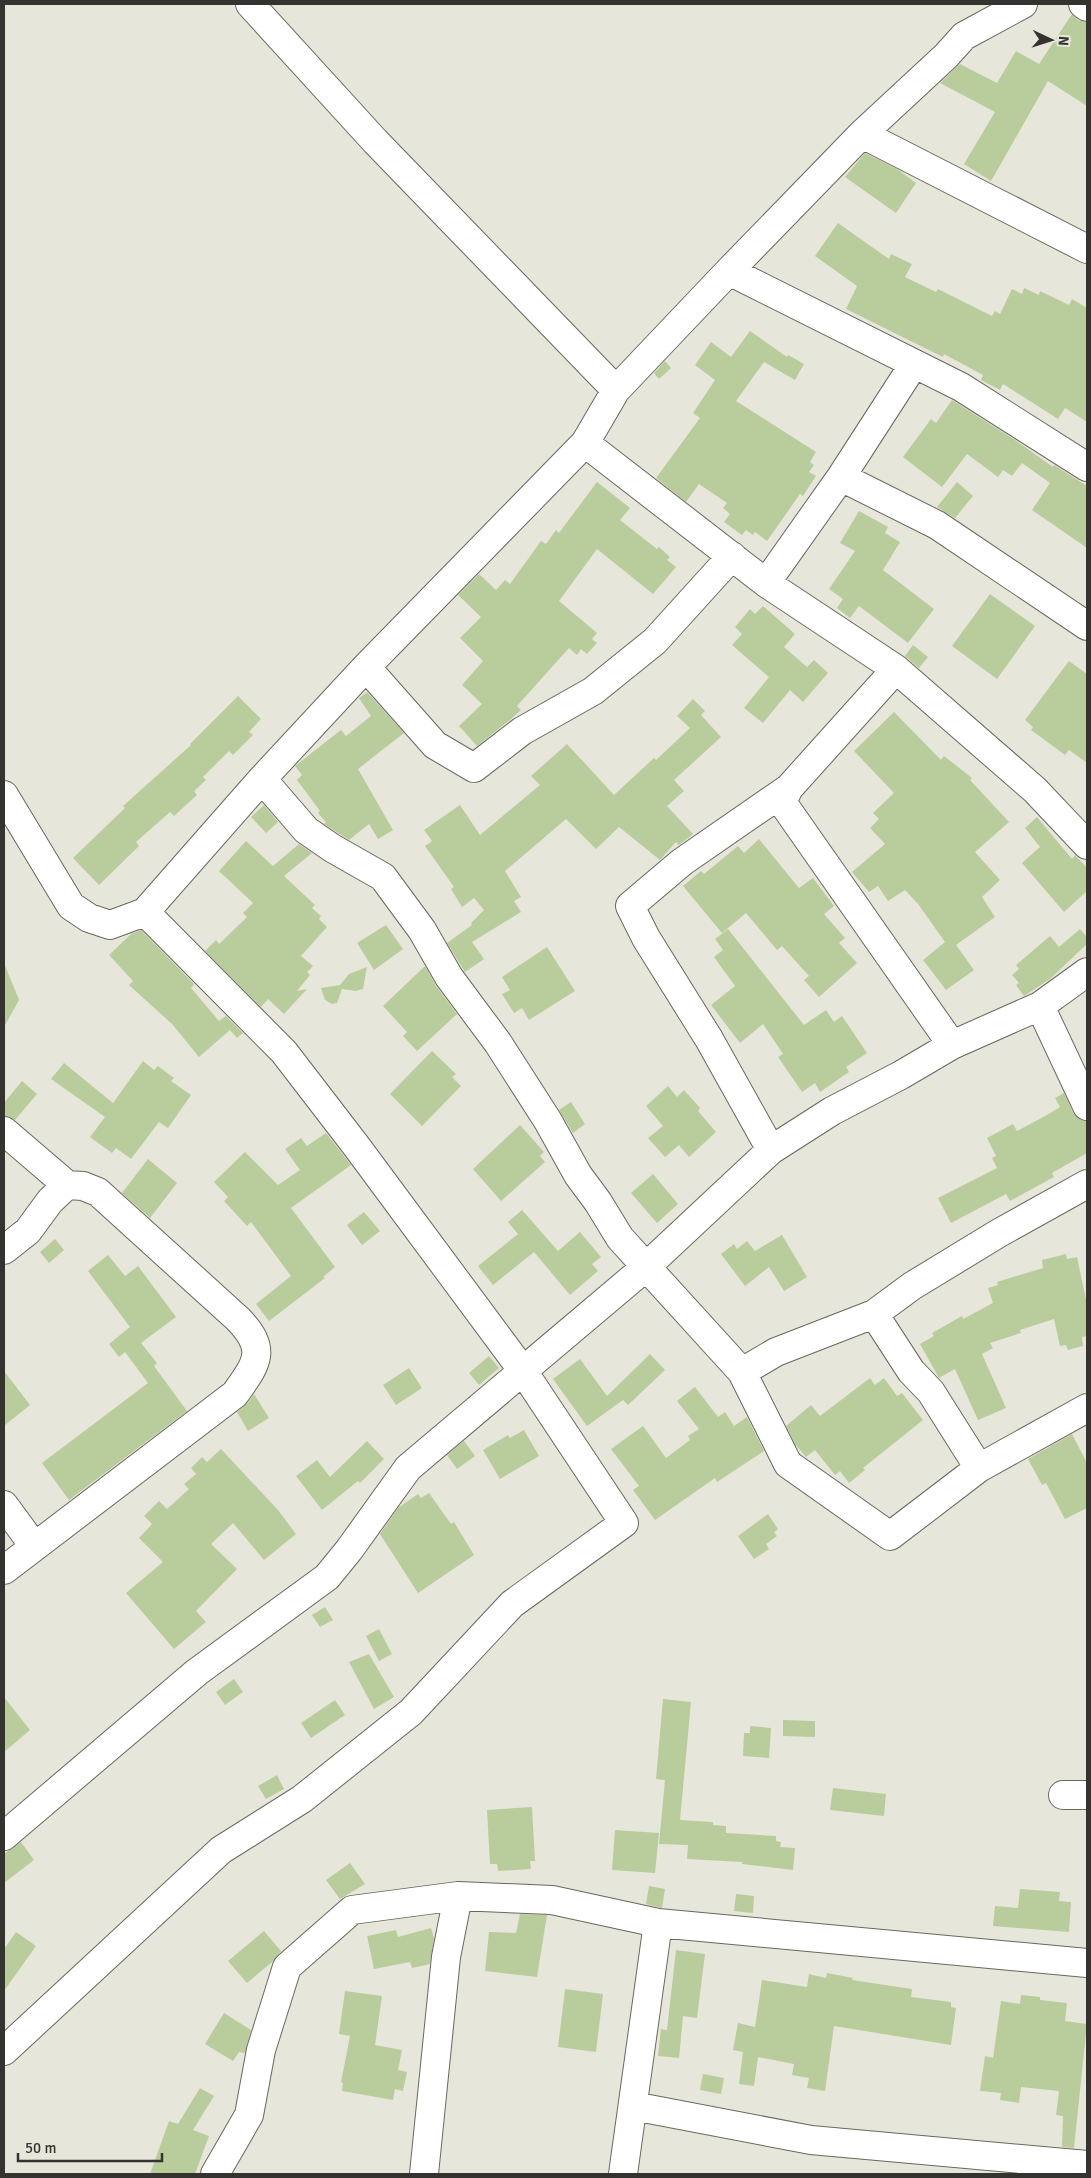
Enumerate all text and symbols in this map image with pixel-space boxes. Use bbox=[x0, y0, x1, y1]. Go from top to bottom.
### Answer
north arrow bbox=[1026, 15, 1076, 65]
text: N bbox=[1055, 35, 1072, 46]
scale bar bbox=[18, 2130, 161, 2162]
text: 50 m bbox=[25, 2139, 56, 2157]

